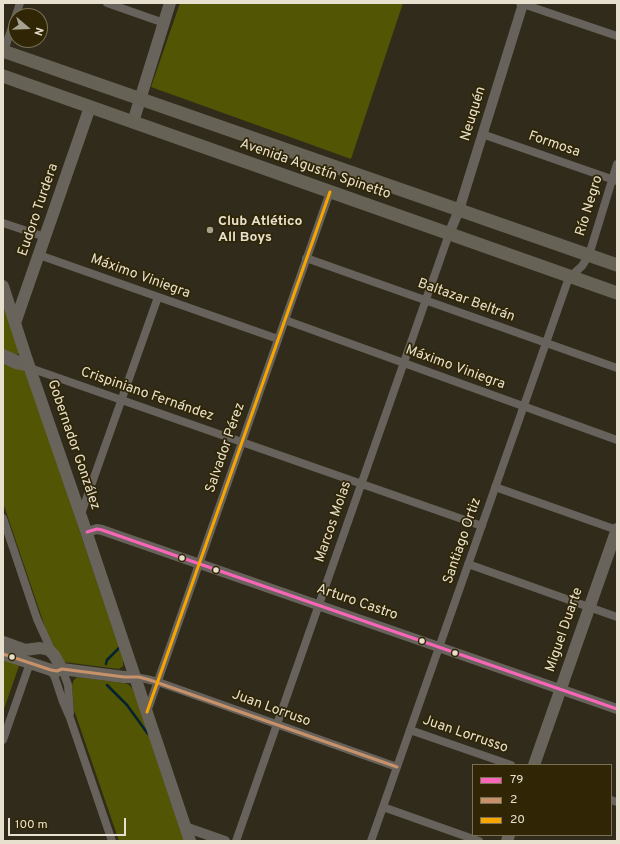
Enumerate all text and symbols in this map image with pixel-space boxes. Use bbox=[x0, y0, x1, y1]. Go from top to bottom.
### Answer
north arrow bbox=[8, 8, 48, 48]
text: N bbox=[30, 26, 46, 38]
street label: Neuquén bbox=[458, 85, 490, 143]
street label: Formosa bbox=[526, 128, 582, 162]
street label: Avenida Agustín Spinetto bbox=[237, 136, 393, 204]
street label: Eudoro Turdera bbox=[15, 162, 63, 258]
street label: Río Negro bbox=[573, 174, 607, 238]
place label: Club Atlético All Boys bbox=[218, 214, 302, 246]
marker: Club Atlético All Boys bbox=[205, 225, 215, 235]
street label: Máximo Viniegra bbox=[88, 251, 192, 303]
street label: Baltazar Beltrán bbox=[415, 276, 517, 326]
street label: Máximo Viniegra bbox=[403, 342, 507, 394]
street label: Crispiniano Fernández bbox=[78, 364, 216, 426]
street label: Gobernador González bbox=[43, 378, 103, 512]
street label: Salvador Pérez bbox=[203, 401, 249, 495]
street label: Marcos Molas bbox=[312, 479, 356, 565]
street label: Santiago Ortiz bbox=[440, 496, 486, 586]
unlabelled marker bbox=[177, 553, 187, 563]
unlabelled marker bbox=[211, 565, 221, 575]
street label: Arturo Castro bbox=[314, 581, 400, 625]
street label: Miguel Duarte bbox=[543, 585, 587, 675]
unlabelled marker bbox=[417, 636, 427, 646]
unlabelled marker bbox=[450, 648, 460, 658]
unlabelled marker bbox=[7, 652, 17, 662]
street label: Juan Lorruso bbox=[229, 687, 313, 731]
street label: Juan Lorrusso bbox=[420, 713, 510, 757]
legend bbox=[472, 764, 612, 836]
text: 79 bbox=[510, 772, 523, 788]
text: 2 bbox=[510, 792, 517, 808]
scale bar bbox=[10, 810, 128, 836]
text: 20 bbox=[510, 812, 525, 828]
text: 100 m bbox=[15, 817, 48, 833]

